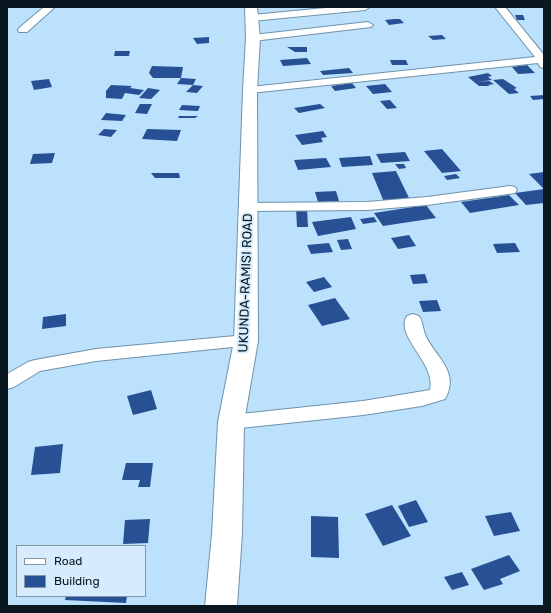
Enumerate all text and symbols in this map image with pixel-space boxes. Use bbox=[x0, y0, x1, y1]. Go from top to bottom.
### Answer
street label: UKUNDA-RAMISI ROAD bbox=[236, 213, 256, 353]
legend bbox=[16, 545, 146, 597]
text: Road bbox=[54, 554, 82, 568]
text: Building bbox=[54, 574, 100, 588]

